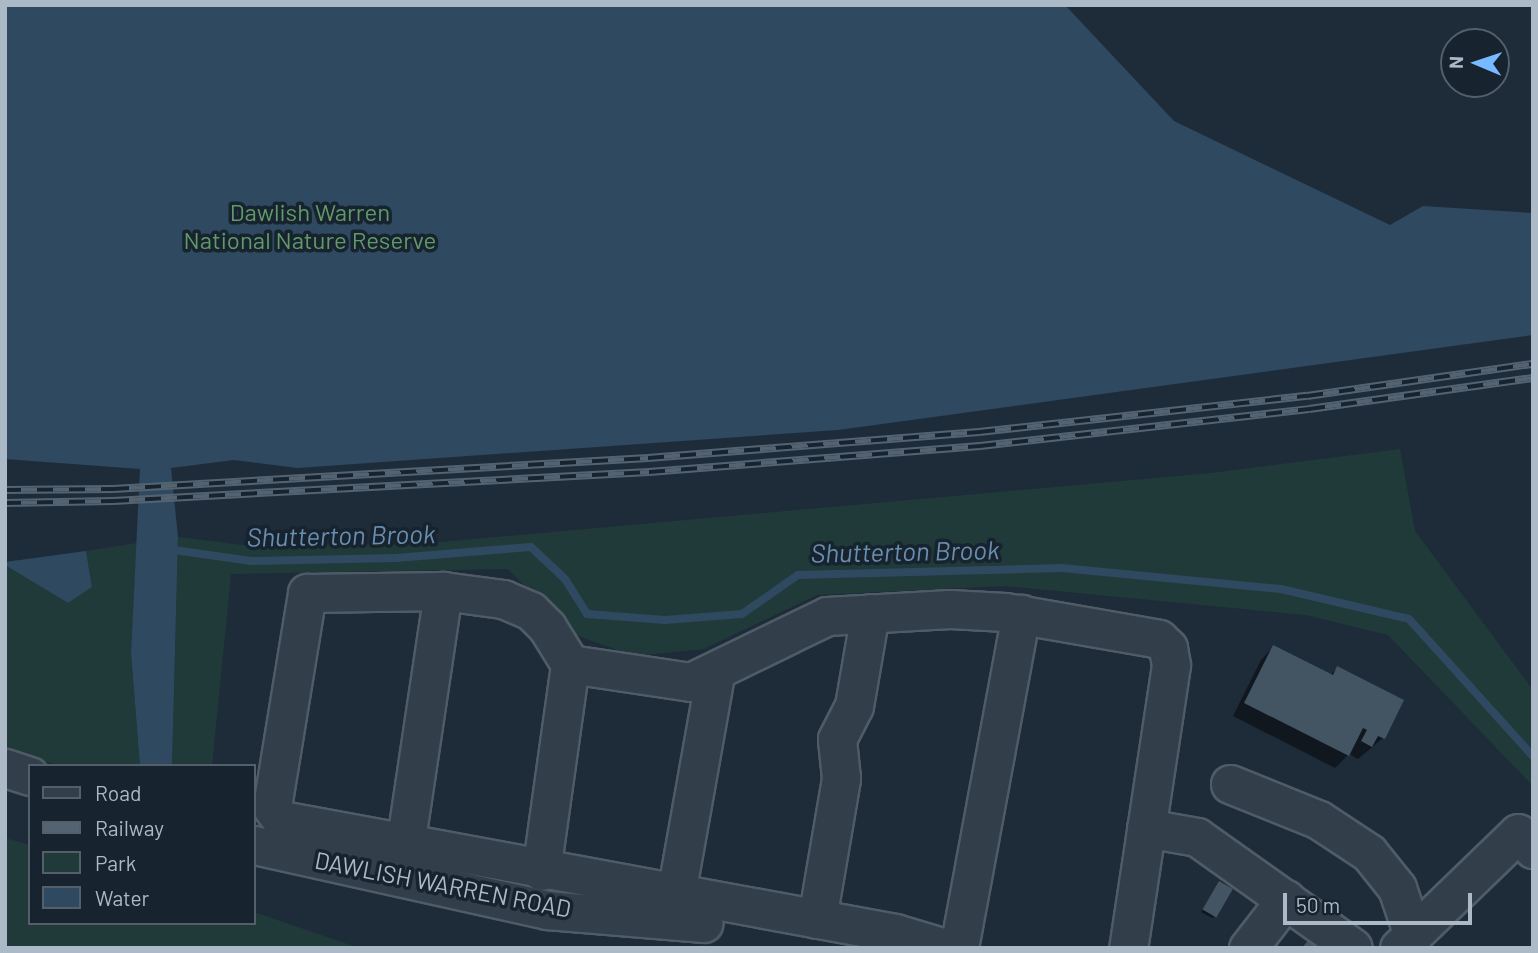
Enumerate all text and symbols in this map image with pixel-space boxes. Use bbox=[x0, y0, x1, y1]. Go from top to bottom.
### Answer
north arrow bbox=[1440, 28, 1510, 98]
text: N bbox=[1444, 56, 1467, 69]
park label: Dawlish Warren National Nature Reserve bbox=[184, 198, 436, 254]
water label: Shutterton Brook bbox=[246, 518, 436, 552]
water label: Shutterton Brook bbox=[810, 534, 1000, 568]
legend bbox=[28, 764, 256, 925]
text: Road bbox=[95, 780, 141, 805]
text: Railway bbox=[95, 815, 164, 840]
street label: DAWLISH WARREN ROAD bbox=[312, 845, 574, 923]
text: Park bbox=[95, 850, 136, 875]
scale bar bbox=[1286, 880, 1475, 924]
text: Water bbox=[95, 885, 149, 910]
text: 50 m bbox=[1296, 892, 1340, 917]

